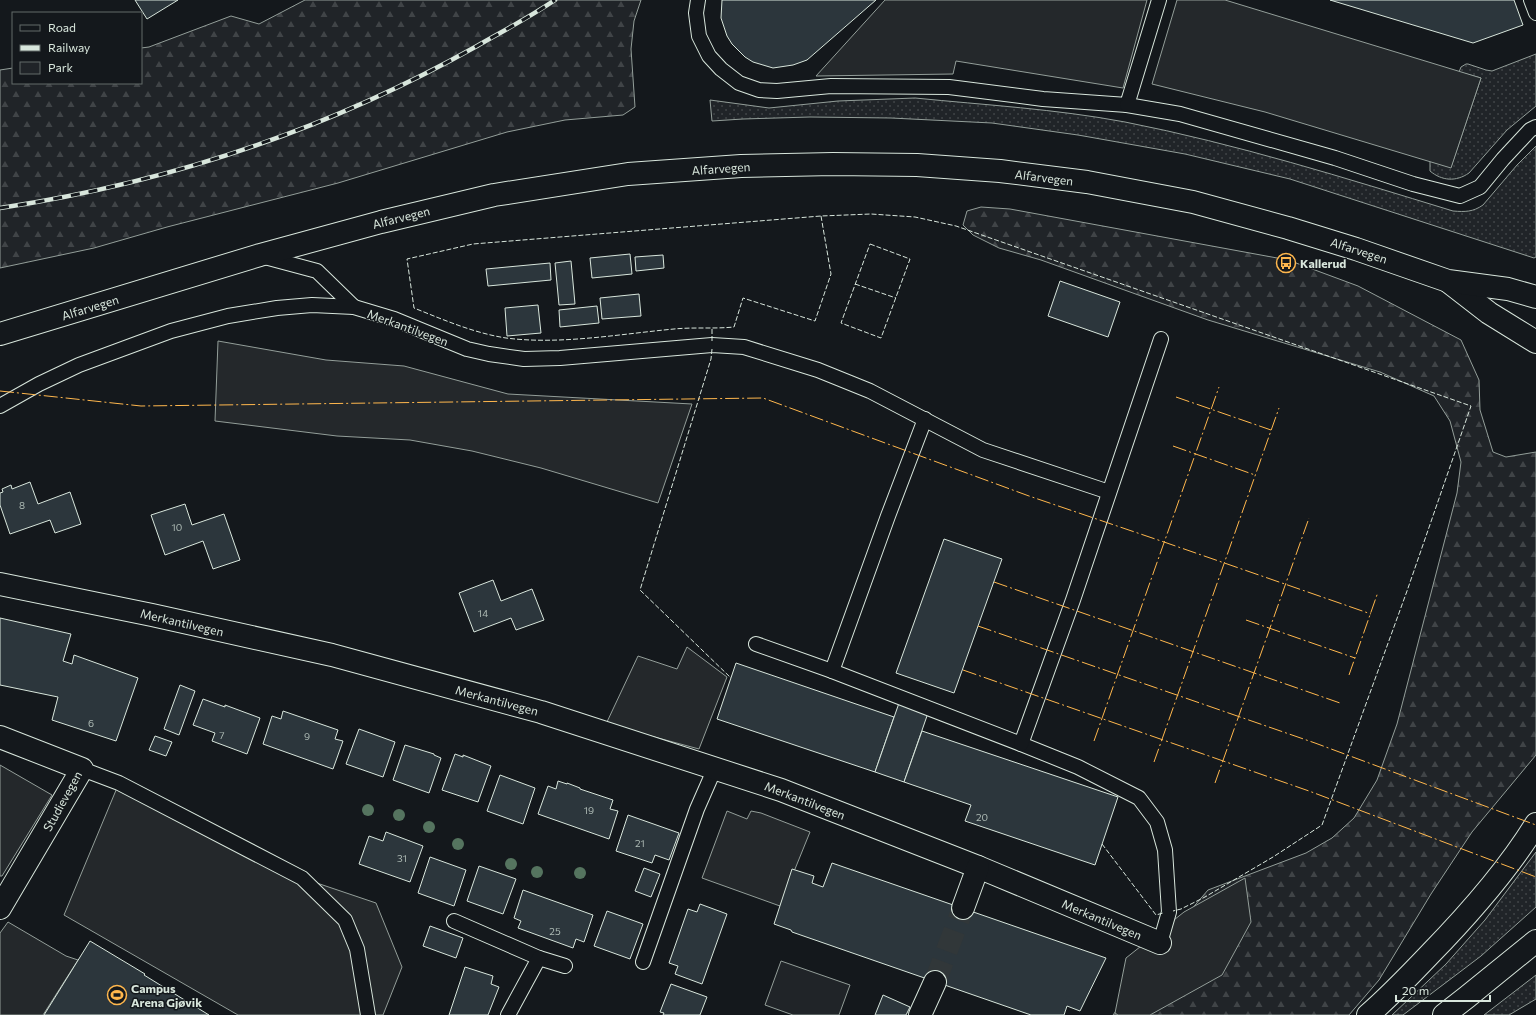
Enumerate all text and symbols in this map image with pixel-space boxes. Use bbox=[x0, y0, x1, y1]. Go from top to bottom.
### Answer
legend bbox=[12, 12, 142, 84]
text: Road bbox=[48, 20, 76, 34]
text: Railway bbox=[48, 40, 90, 54]
text: Park bbox=[48, 60, 74, 74]
street label: Alfarvegen bbox=[691, 159, 751, 177]
street label: Alfarvegen bbox=[1014, 166, 1074, 188]
street label: Alfarvegen bbox=[371, 203, 431, 231]
street label: Alfarvegen bbox=[1329, 234, 1389, 266]
bus stop icon: Kallerud bbox=[1275, 252, 1297, 274]
place label: Kallerud bbox=[1300, 256, 1346, 270]
street label: Alfarvegen bbox=[60, 292, 120, 322]
street label: Merkantilvegen bbox=[366, 306, 450, 348]
house number: 8 bbox=[19, 499, 25, 511]
house number: 10 bbox=[172, 521, 182, 533]
street label: Merkantilvegen bbox=[139, 606, 225, 638]
house number: 14 bbox=[478, 607, 488, 619]
street label: Merkantilvegen bbox=[454, 682, 540, 718]
house number: 6 bbox=[88, 717, 94, 729]
house number: 7 bbox=[219, 729, 225, 741]
house number: 9 bbox=[304, 730, 310, 742]
street label: Studievegen bbox=[40, 768, 84, 834]
street label: Merkantilvegen bbox=[763, 778, 847, 822]
house number: 19 bbox=[584, 804, 594, 816]
house number: 20 bbox=[976, 811, 988, 823]
house number: 21 bbox=[635, 837, 645, 849]
house number: 31 bbox=[397, 852, 407, 864]
street label: Merkantilvegen bbox=[1060, 896, 1144, 942]
house number: 25 bbox=[549, 925, 561, 937]
scale bar bbox=[1396, 977, 1490, 1003]
place label: Campus Arena Gjøvik bbox=[131, 981, 202, 1009]
text: 20 m bbox=[1402, 983, 1429, 997]
sports icon: Campus Arena Gjøvik bbox=[106, 984, 128, 1006]

